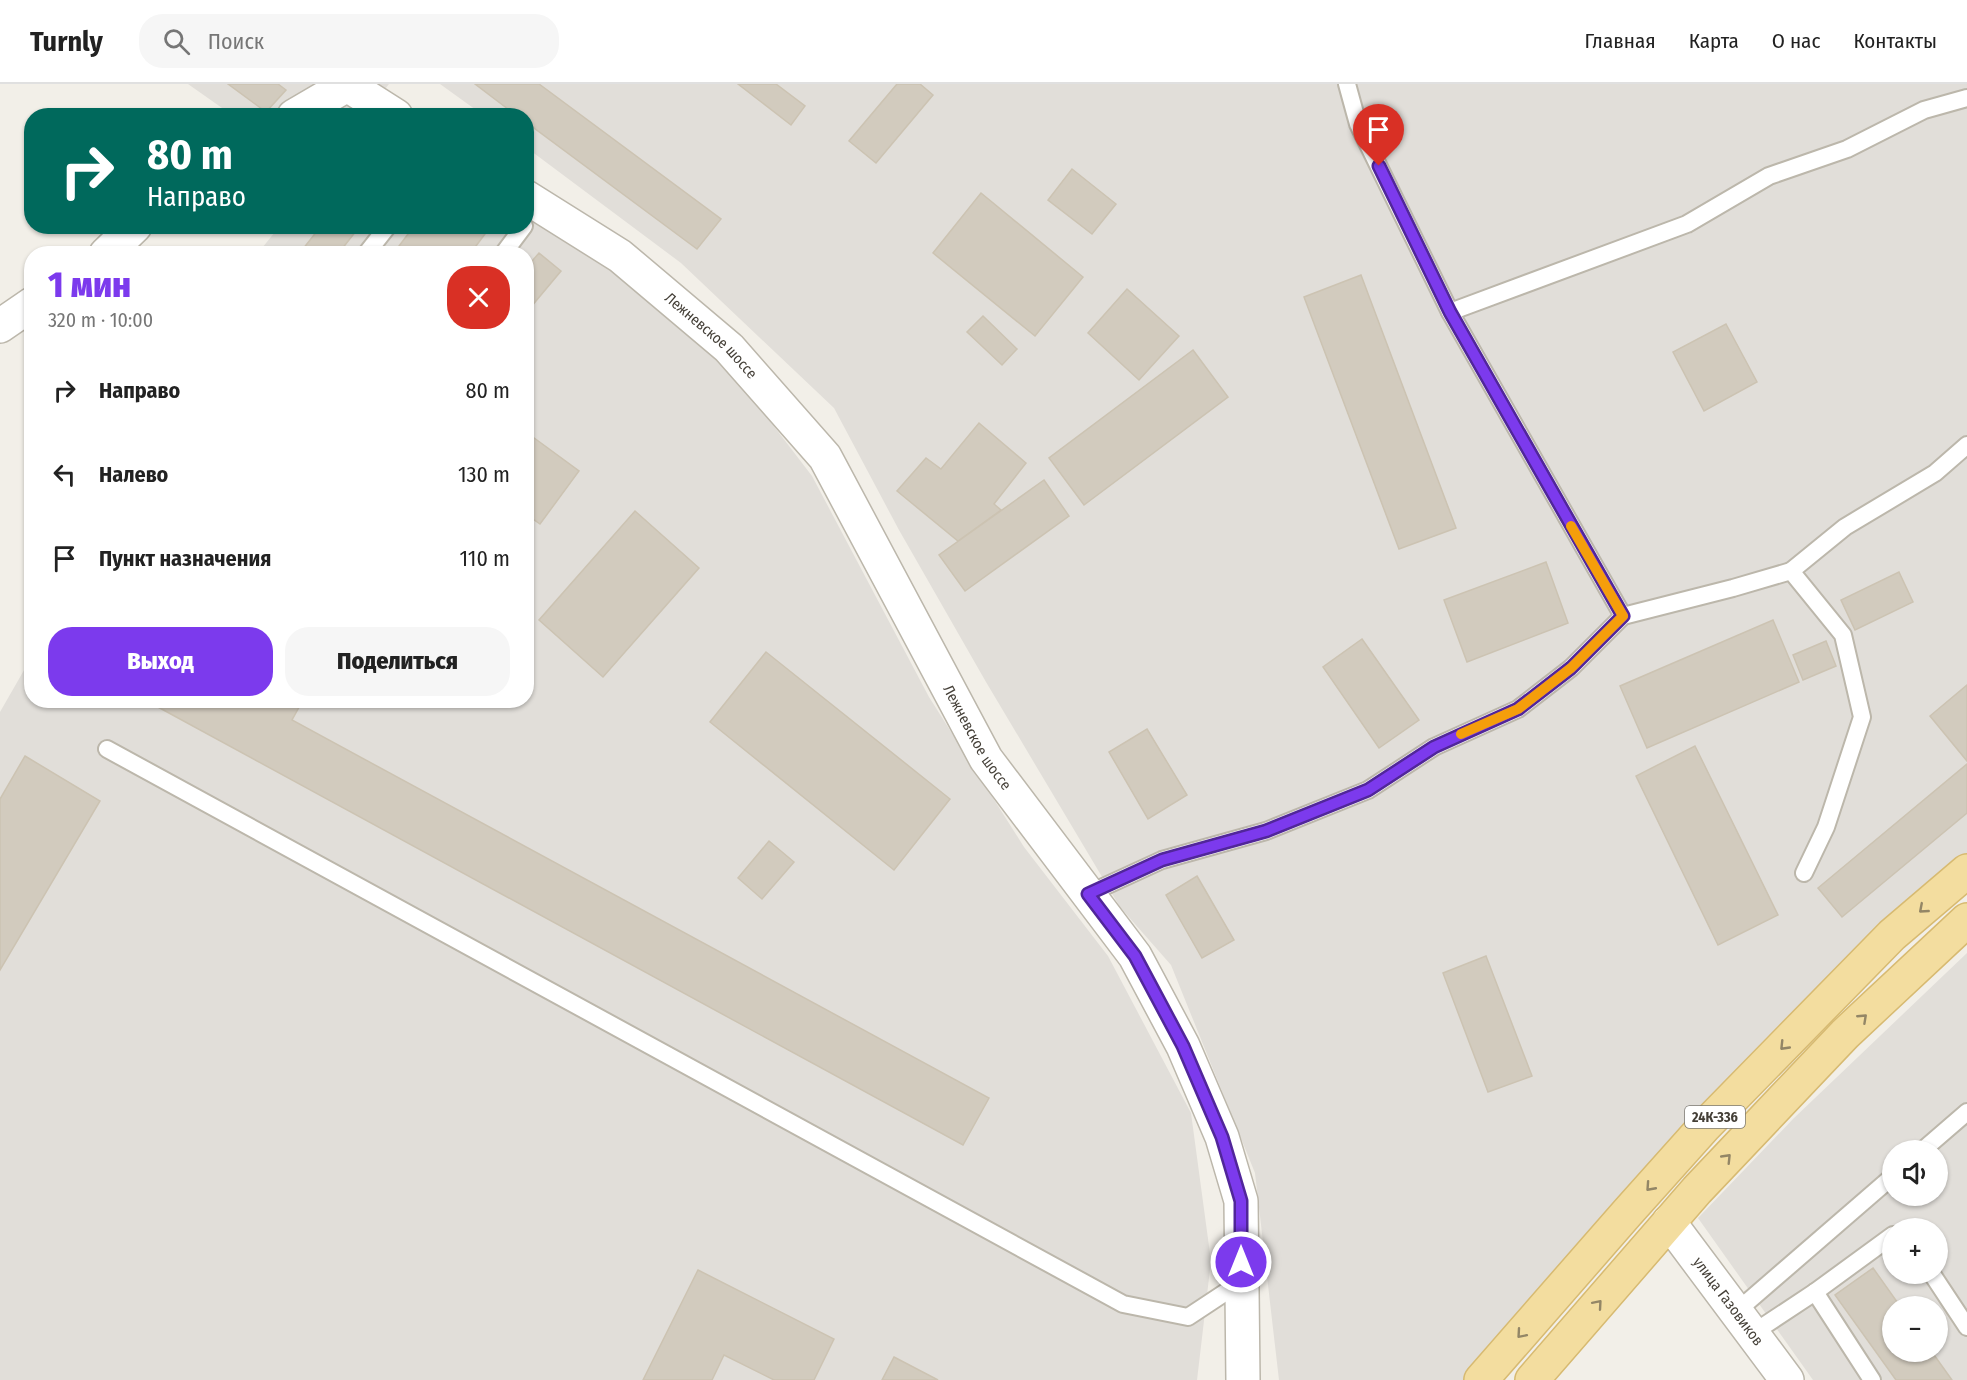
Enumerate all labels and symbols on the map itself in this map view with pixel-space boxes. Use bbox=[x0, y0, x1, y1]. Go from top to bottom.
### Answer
pin bbox=[1353, 104, 1404, 166]
street label: Лежневское шоссе bbox=[661, 289, 761, 382]
street label: Лежневское шоссе bbox=[939, 682, 1015, 794]
one-way arrow bbox=[1919, 902, 1930, 913]
one-way arrow bbox=[1856, 1014, 1866, 1025]
one-way arrow bbox=[1780, 1039, 1791, 1049]
road number: 24К-336 bbox=[1685, 1106, 1745, 1128]
one-way arrow bbox=[1720, 1154, 1731, 1165]
one-way arrow bbox=[1646, 1180, 1657, 1191]
position arrow bbox=[1209, 1230, 1273, 1294]
street label: улица Газовиков bbox=[1689, 1253, 1767, 1349]
one-way arrow bbox=[1591, 1300, 1602, 1311]
one-way arrow bbox=[1517, 1327, 1528, 1338]

